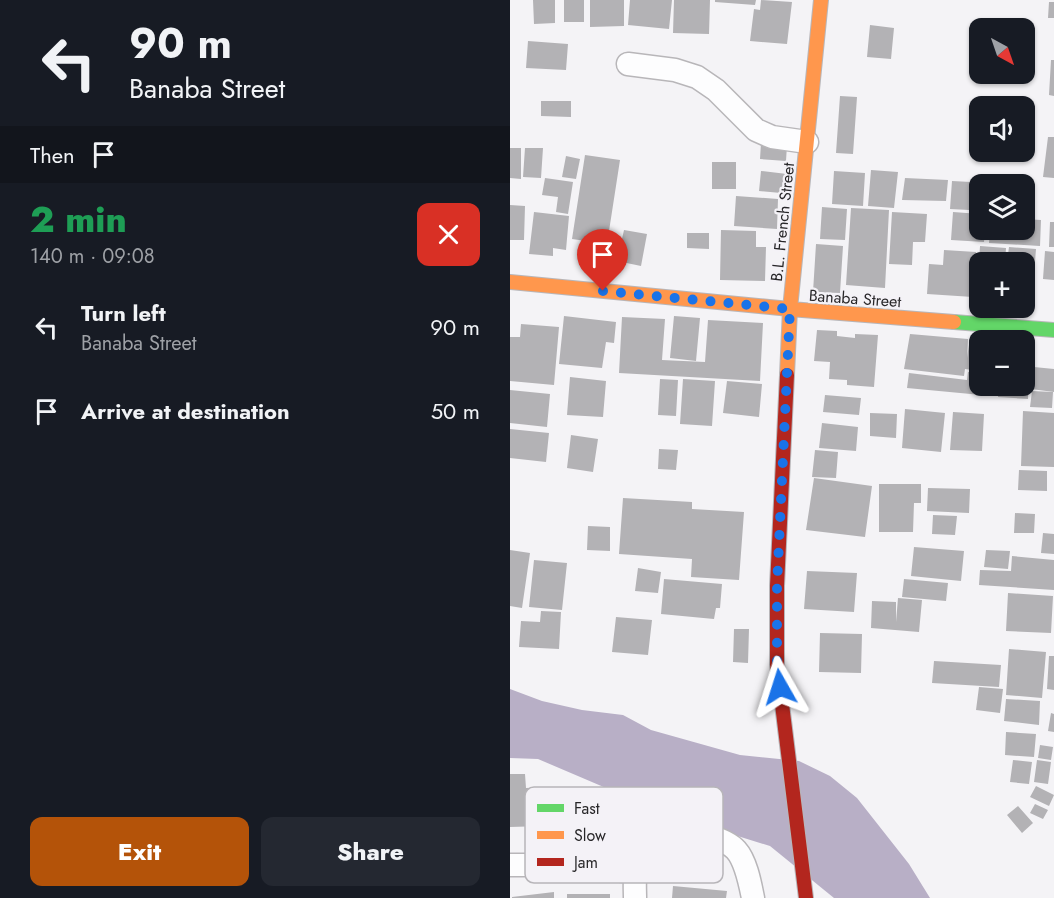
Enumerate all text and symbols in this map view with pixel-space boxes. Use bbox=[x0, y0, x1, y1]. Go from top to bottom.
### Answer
text: 90 m bbox=[129, 13, 232, 74]
north arrow bbox=[969, 18, 1035, 84]
map controls bbox=[969, 18, 1035, 396]
icon: left bbox=[30, 24, 108, 102]
text: Banaba Street bbox=[129, 69, 285, 108]
button: sound bbox=[969, 96, 1035, 162]
icon: arrive bbox=[87, 138, 120, 171]
text: Then bbox=[30, 139, 75, 171]
street label: B.L. French Street bbox=[765, 161, 800, 283]
button: layers bbox=[969, 174, 1035, 240]
text: 2 min bbox=[30, 193, 127, 245]
button: close bbox=[417, 203, 480, 266]
pin bbox=[577, 229, 628, 291]
icon: arrive bbox=[586, 238, 619, 271]
text: 140 m · 09:08 bbox=[30, 242, 155, 271]
button: + bbox=[969, 252, 1035, 318]
street label: Banaba Street bbox=[808, 284, 902, 313]
text: Turn left bbox=[81, 297, 166, 329]
icon: left bbox=[30, 311, 63, 344]
text: 90 m bbox=[430, 311, 480, 343]
text: Banaba Street bbox=[81, 329, 197, 358]
button: − bbox=[969, 330, 1035, 396]
icon: arrive bbox=[30, 395, 63, 428]
text: Arrive at destination bbox=[81, 395, 290, 427]
text: 50 m bbox=[431, 395, 480, 427]
position arrow bbox=[748, 655, 812, 719]
legend bbox=[525, 787, 723, 883]
text: Fast bbox=[574, 797, 600, 820]
button: Exit bbox=[30, 817, 249, 886]
button: Share bbox=[261, 817, 480, 886]
text: Slow bbox=[574, 824, 606, 847]
text: Jam bbox=[572, 851, 598, 874]

